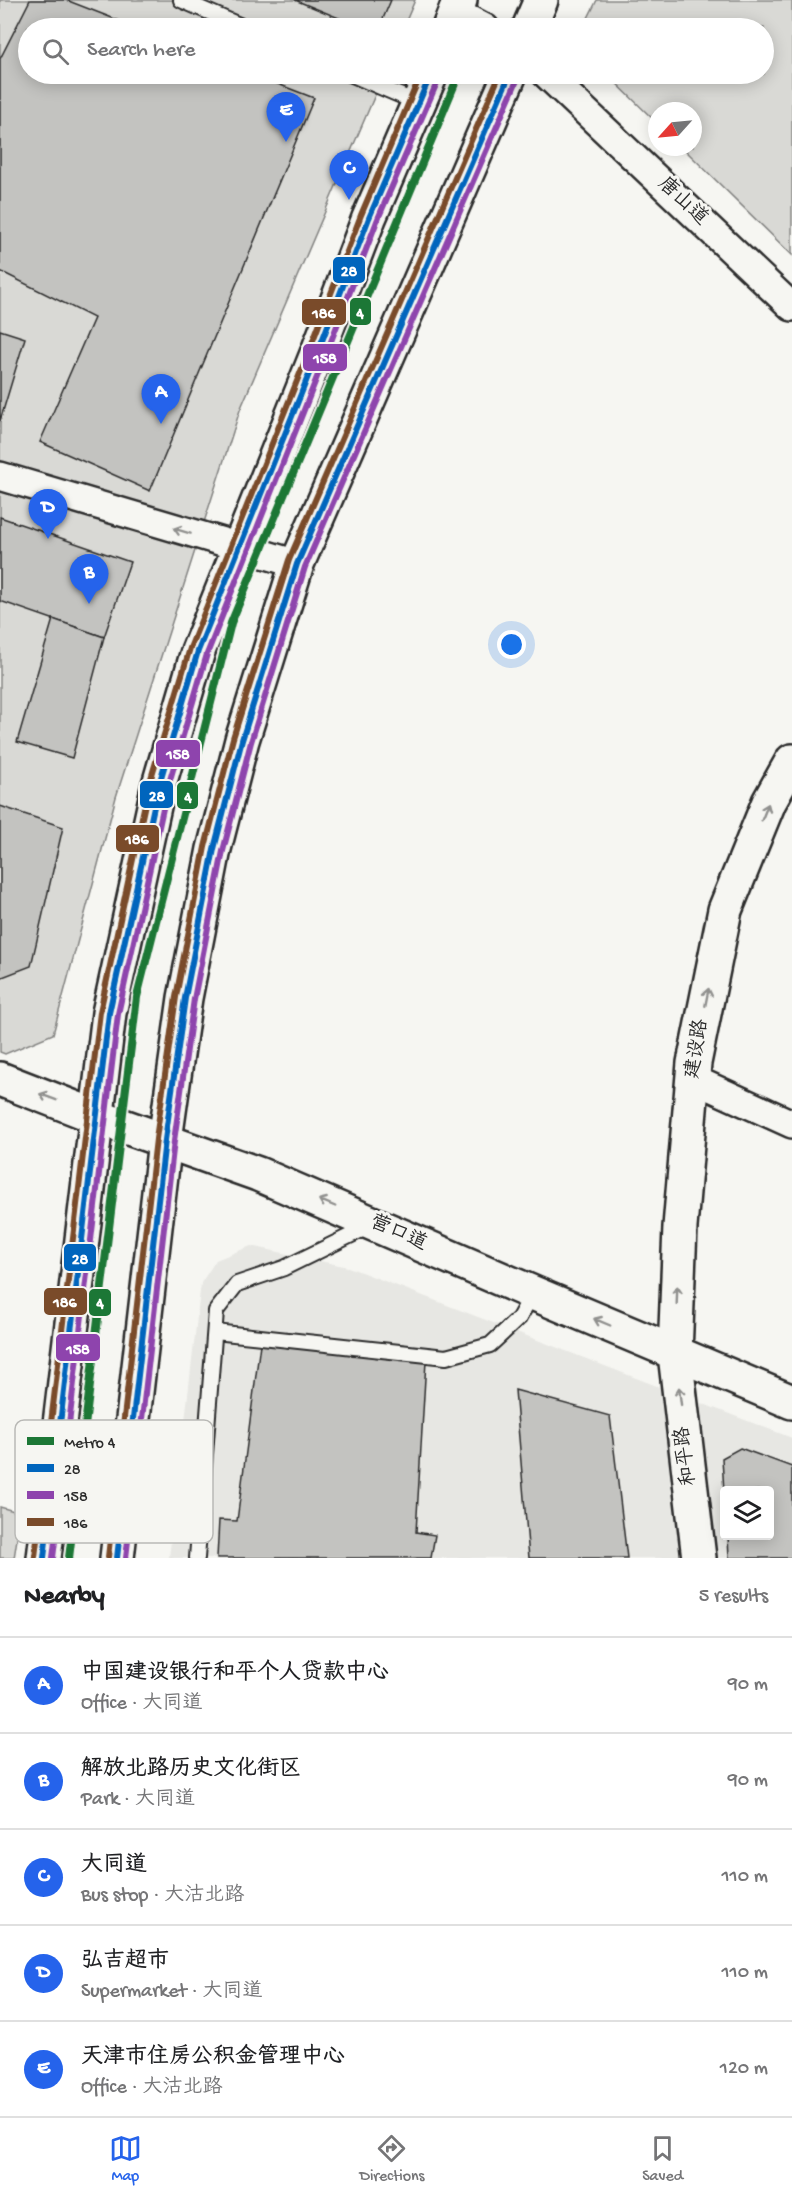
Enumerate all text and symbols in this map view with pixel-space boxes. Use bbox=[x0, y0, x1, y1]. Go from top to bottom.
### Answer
search box bbox=[18, 18, 774, 84]
icon: search bbox=[39, 35, 72, 68]
text: Search here bbox=[87, 38, 195, 64]
pin: E bbox=[266, 92, 306, 142]
north arrow bbox=[648, 102, 702, 156]
pin: C bbox=[330, 150, 368, 200]
street label: 唐山道 bbox=[652, 172, 713, 231]
line badge: 28 bbox=[332, 256, 366, 284]
text: 28 bbox=[341, 264, 358, 283]
line badge: 4 bbox=[349, 297, 372, 326]
line badge: 186 bbox=[301, 298, 347, 326]
text: 186 bbox=[311, 306, 337, 325]
text: 4 bbox=[355, 306, 364, 325]
line badge: 158 bbox=[302, 343, 348, 372]
text: 158 bbox=[312, 351, 337, 370]
pin: A bbox=[142, 374, 180, 424]
pin: D bbox=[28, 490, 68, 539]
one-way arrow bbox=[173, 525, 192, 536]
pin: B bbox=[70, 554, 109, 604]
your location bbox=[497, 630, 526, 659]
line badge: 158 bbox=[155, 739, 201, 768]
text: 158 bbox=[165, 747, 190, 766]
line badge: 28 bbox=[139, 780, 174, 809]
line badge: 4 bbox=[176, 781, 199, 810]
text: 28 bbox=[149, 789, 166, 808]
text: 4 bbox=[183, 790, 192, 809]
one-way arrow bbox=[760, 803, 771, 822]
line badge: 186 bbox=[115, 824, 160, 853]
text: 186 bbox=[124, 832, 150, 851]
one-way arrow bbox=[702, 988, 713, 1007]
street label: 建设路 bbox=[680, 1016, 714, 1080]
one-way arrow bbox=[39, 1091, 57, 1102]
one-way arrow bbox=[318, 1197, 336, 1208]
street label: 营口道 bbox=[366, 1209, 431, 1257]
line badge: 28 bbox=[63, 1243, 97, 1272]
text: 28 bbox=[72, 1252, 89, 1271]
one-way arrow bbox=[672, 1286, 683, 1306]
line badge: 186 bbox=[43, 1287, 88, 1316]
line badge: 4 bbox=[88, 1288, 112, 1317]
text: 186 bbox=[52, 1295, 78, 1314]
text: 4 bbox=[95, 1296, 104, 1315]
one-way arrow bbox=[593, 1316, 611, 1327]
line badge: 158 bbox=[55, 1333, 101, 1362]
text: 158 bbox=[65, 1342, 90, 1361]
one-way arrow bbox=[674, 1386, 685, 1406]
legend bbox=[15, 1420, 213, 1543]
street label: 和平路 bbox=[670, 1424, 702, 1487]
text: Metro 4 bbox=[64, 1435, 116, 1454]
text: 28 bbox=[64, 1462, 81, 1481]
map controls bbox=[720, 1486, 774, 1540]
button: layers bbox=[720, 1486, 774, 1540]
text: 158 bbox=[63, 1489, 88, 1508]
text: 186 bbox=[63, 1516, 88, 1535]
text: Nearby bbox=[24, 1582, 105, 1613]
text: 5 results bbox=[699, 1586, 768, 1609]
text: 中国建设银行和平个人贷款中心 bbox=[81, 1661, 389, 1687]
text: A bbox=[38, 1674, 49, 1697]
text: 90 m bbox=[728, 1674, 768, 1697]
text: Office · 大同道 bbox=[81, 1693, 203, 1716]
text: 解放北路历史文化街区 bbox=[81, 1757, 301, 1783]
text: B bbox=[38, 1770, 49, 1793]
text: 90 m bbox=[728, 1770, 768, 1793]
text: Park · 大同道 bbox=[81, 1789, 195, 1812]
text: 大同道 bbox=[81, 1853, 147, 1879]
text: C bbox=[38, 1866, 49, 1889]
text: 110 m bbox=[722, 1866, 768, 1889]
text: Bus stop · 大沽北路 bbox=[81, 1885, 244, 1908]
text: 弘吉超市 bbox=[81, 1949, 169, 1975]
text: D bbox=[37, 1962, 50, 1985]
text: 110 m bbox=[722, 1962, 768, 1985]
text: Supermarket · 大同道 bbox=[81, 1981, 262, 2004]
text: 天津市住房公积金管理中心 bbox=[81, 2045, 345, 2071]
text: E bbox=[37, 2058, 50, 2081]
text: 120 m bbox=[720, 2058, 768, 2081]
text: Office · 大沽北路 bbox=[81, 2077, 223, 2100]
tab: Map bbox=[109, 2132, 142, 2187]
tab: Directions bbox=[359, 2132, 425, 2187]
tab: Saved bbox=[642, 2132, 683, 2187]

